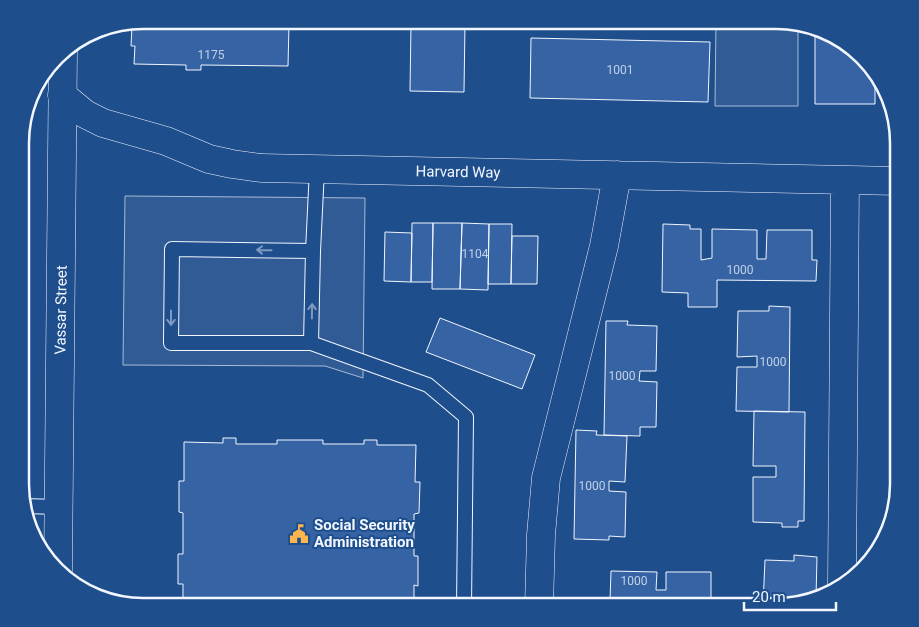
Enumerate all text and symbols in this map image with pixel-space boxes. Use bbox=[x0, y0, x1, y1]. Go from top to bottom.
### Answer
house number: 1175 bbox=[198, 48, 225, 62]
house number: 1001 bbox=[607, 63, 633, 77]
street label: Harvard Way bbox=[415, 162, 501, 182]
one-way arrow bbox=[256, 245, 272, 255]
house number: 1104 bbox=[462, 247, 489, 261]
house number: 1000 bbox=[727, 263, 754, 277]
street label: Vassar Street bbox=[51, 265, 71, 355]
one-way arrow bbox=[307, 303, 317, 320]
one-way arrow bbox=[166, 310, 176, 326]
house number: 1000 bbox=[760, 355, 787, 369]
house number: 1000 bbox=[609, 369, 636, 383]
house number: 1000 bbox=[579, 479, 606, 493]
place label: Social Security Administration bbox=[314, 516, 415, 551]
public building icon: Social Security Administration bbox=[288, 523, 310, 545]
house number: 1000 bbox=[621, 574, 648, 588]
scale bar bbox=[744, 580, 836, 612]
text: 20 m bbox=[752, 588, 786, 606]

